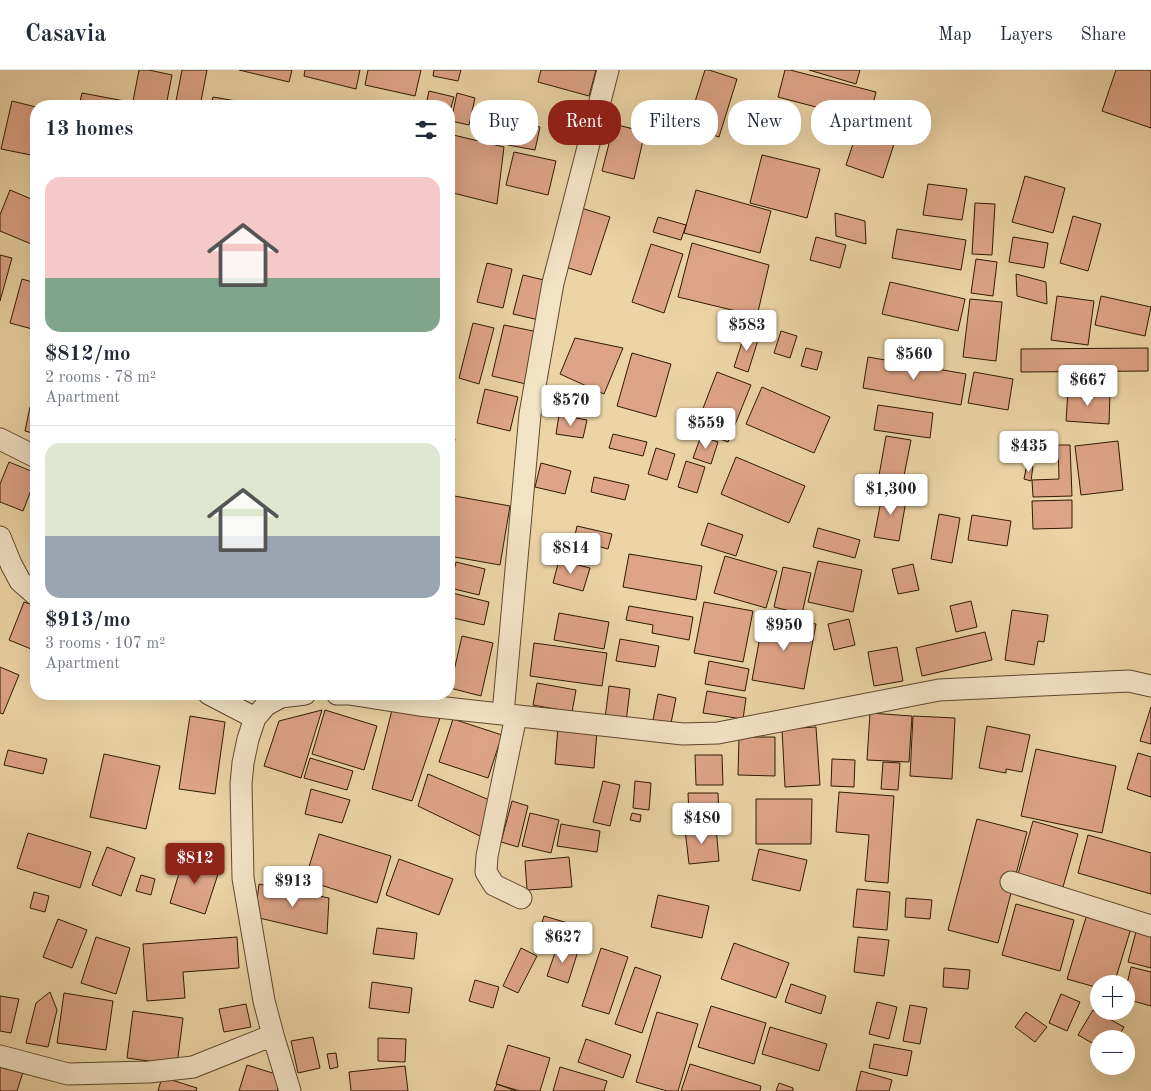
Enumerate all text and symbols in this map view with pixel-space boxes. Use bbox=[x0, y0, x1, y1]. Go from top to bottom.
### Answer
text: Casavia bbox=[25, 23, 106, 47]
text: Map bbox=[938, 26, 972, 44]
text: Layers bbox=[1000, 26, 1052, 44]
text: Share bbox=[1080, 26, 1126, 44]
chip: Buy bbox=[470, 100, 538, 145]
chip: Rent bbox=[548, 100, 621, 145]
chip: Filters bbox=[631, 100, 718, 145]
chip: New bbox=[728, 100, 801, 145]
chip: Apartment bbox=[811, 100, 931, 145]
icon: filters bbox=[412, 116, 440, 144]
text: 13 homes bbox=[45, 119, 133, 140]
icon: home bbox=[198, 210, 288, 300]
pin: $583 bbox=[717, 310, 777, 352]
text: $583 bbox=[728, 318, 766, 334]
pin: $560 bbox=[884, 338, 944, 381]
text: $812/mo bbox=[45, 344, 131, 365]
text: $560 bbox=[895, 347, 933, 363]
pin: $667 bbox=[1058, 364, 1118, 407]
text: 2 rooms · 78 m² bbox=[45, 370, 156, 386]
text: $667 bbox=[1069, 373, 1107, 389]
pin: $570 bbox=[541, 384, 601, 427]
text: Apartment bbox=[45, 390, 120, 406]
text: $570 bbox=[552, 393, 590, 409]
pin: $559 bbox=[676, 408, 736, 450]
text: $559 bbox=[687, 416, 725, 432]
pin: $435 bbox=[999, 430, 1059, 473]
text: $435 bbox=[1010, 439, 1048, 455]
pin: $1,300 bbox=[850, 474, 932, 516]
icon: home bbox=[198, 475, 288, 565]
text: $1,300 bbox=[866, 482, 916, 498]
pin: $814 bbox=[541, 532, 601, 575]
text: $814 bbox=[552, 541, 590, 557]
text: $913/mo bbox=[45, 610, 131, 631]
pin: $950 bbox=[754, 610, 814, 652]
text: $950 bbox=[765, 618, 803, 634]
text: 3 rooms · 107 m² bbox=[45, 636, 165, 652]
text: Apartment bbox=[45, 656, 120, 672]
pin: $480 bbox=[672, 802, 732, 845]
text: $480 bbox=[683, 811, 721, 827]
pin: $812 bbox=[165, 842, 225, 885]
text: $812 bbox=[176, 851, 214, 867]
pin: $913 bbox=[263, 866, 323, 908]
text: $913 bbox=[274, 874, 312, 890]
pin: $627 bbox=[533, 922, 593, 964]
text: $627 bbox=[544, 930, 582, 946]
map controls bbox=[1090, 975, 1135, 1075]
button: + bbox=[1090, 975, 1135, 1020]
button: − bbox=[1090, 1030, 1135, 1075]

